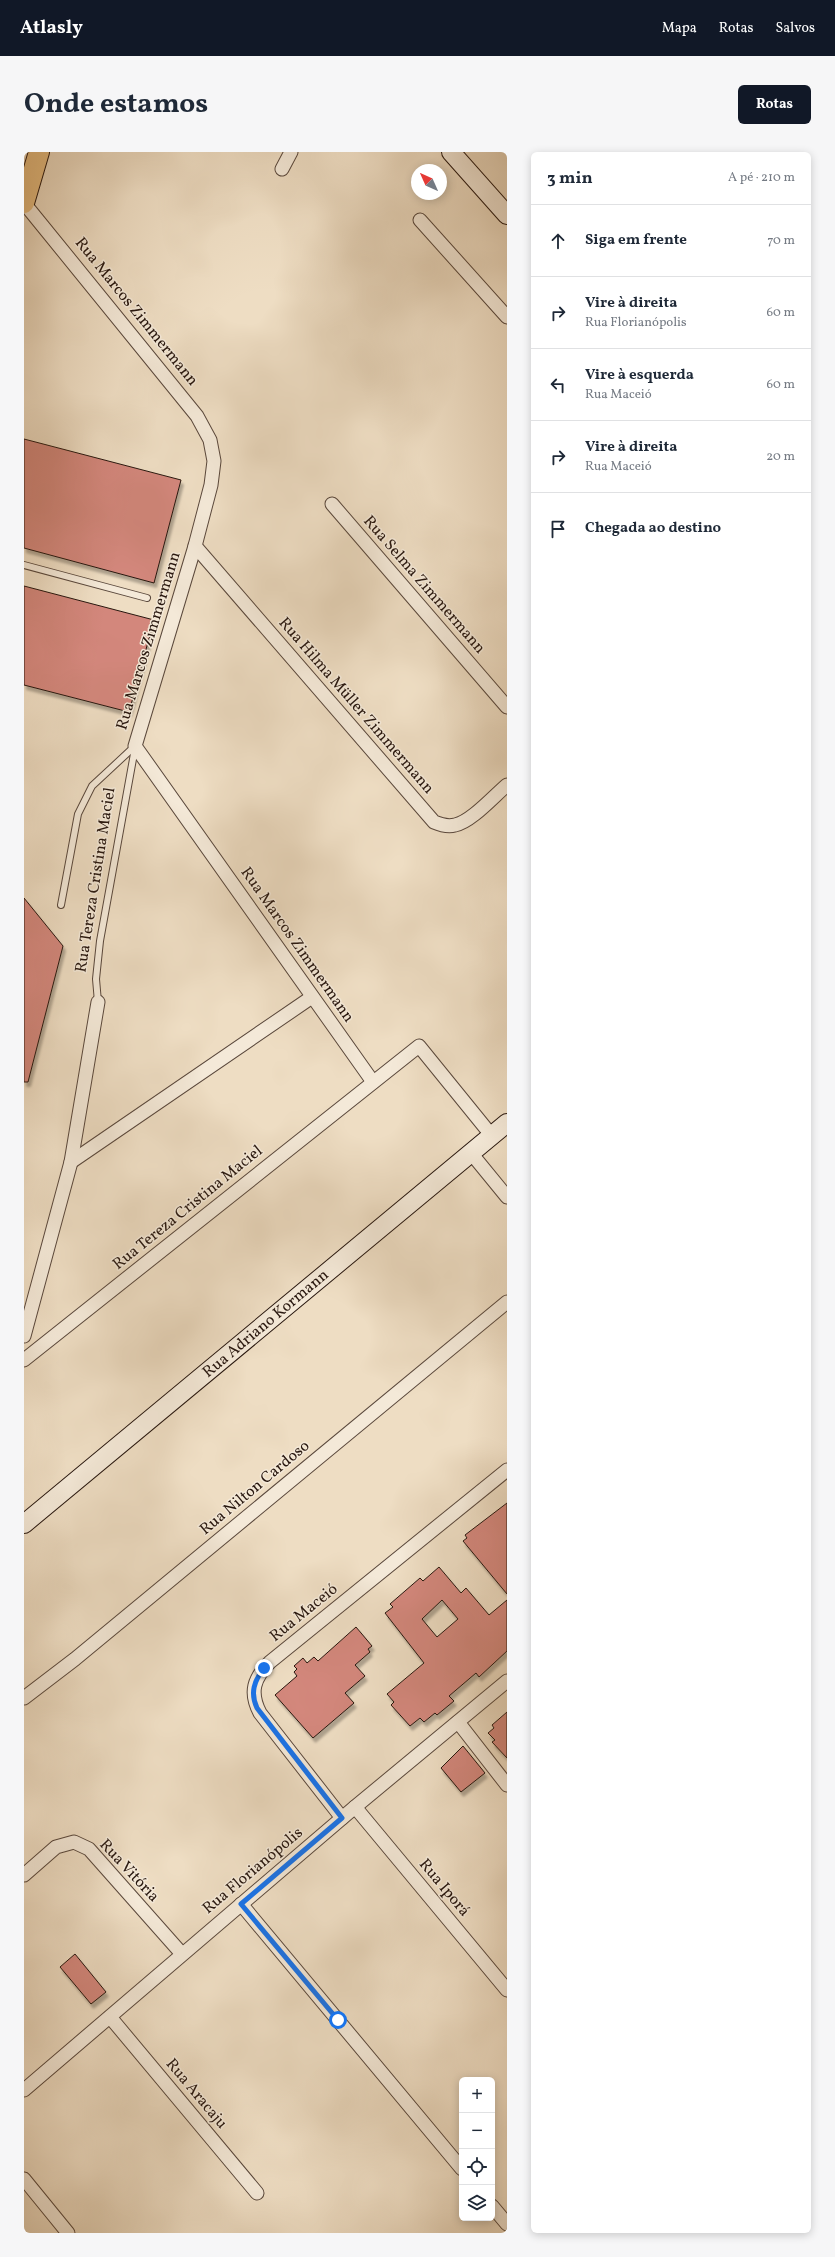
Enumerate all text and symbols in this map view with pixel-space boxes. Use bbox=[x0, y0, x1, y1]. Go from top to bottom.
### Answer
text: Atlasly bbox=[20, 15, 83, 41]
text: Mapa bbox=[662, 19, 697, 38]
text: Rotas bbox=[719, 19, 753, 38]
text: Salvos bbox=[775, 19, 815, 38]
text: Onde estamos bbox=[24, 85, 208, 124]
button: Rotas bbox=[738, 85, 811, 124]
north arrow bbox=[411, 164, 447, 200]
text: 3 min bbox=[547, 167, 593, 190]
text: A pé · 210 m bbox=[728, 169, 795, 187]
icon: ahead bbox=[547, 230, 569, 252]
text: Siga em frente bbox=[585, 230, 687, 251]
text: 70 m bbox=[767, 232, 795, 250]
street label: Rua Marcos Zimmermann bbox=[69, 233, 203, 391]
text: Vire à direita bbox=[585, 293, 677, 314]
icon: right bbox=[547, 302, 569, 324]
text: 60 m bbox=[767, 304, 795, 322]
text: Rua Florianópolis bbox=[585, 314, 687, 332]
text: Vire à esquerda bbox=[585, 365, 694, 386]
icon: left bbox=[547, 374, 569, 396]
text: 60 m bbox=[767, 376, 795, 394]
text: Rua Maceió bbox=[585, 386, 652, 404]
text: Vire à direita bbox=[585, 437, 677, 458]
icon: right bbox=[547, 446, 569, 468]
text: 20 m bbox=[766, 448, 795, 466]
text: Rua Maceió bbox=[585, 458, 652, 476]
street label: Rua Selma Zimmermann bbox=[358, 511, 490, 659]
icon: arrive bbox=[547, 518, 569, 540]
text: Chegada ao destino bbox=[585, 518, 721, 539]
street label: Rua Marcos Zimmermann bbox=[111, 549, 187, 733]
street label: Rua Hilma Müller Zimmermann bbox=[273, 613, 439, 799]
street label: Rua Tereza Cristina Maciel bbox=[70, 786, 122, 974]
street label: Rua Marcos Zimmermann bbox=[235, 863, 359, 1027]
street label: Rua Tereza Cristina Maciel bbox=[108, 1140, 268, 1275]
street label: Rua Adriano Kormann bbox=[198, 1265, 334, 1383]
street label: Rua Nilton Cardoso bbox=[195, 1435, 315, 1541]
street label: Rua Maceió bbox=[265, 1579, 343, 1647]
route end bbox=[255, 1659, 273, 1677]
street label: Rua Florianópolis bbox=[198, 1822, 308, 1920]
street label: Rua Vitória bbox=[94, 1835, 164, 1907]
street label: Rua Iporá bbox=[413, 1854, 475, 1922]
route start bbox=[329, 2011, 347, 2029]
street label: Rua Aracaju bbox=[160, 2054, 232, 2134]
map controls bbox=[459, 2077, 495, 2221]
button: + bbox=[459, 2077, 495, 2113]
button: − bbox=[459, 2113, 495, 2149]
button: locate bbox=[459, 2149, 495, 2185]
button: layers bbox=[459, 2185, 495, 2221]

